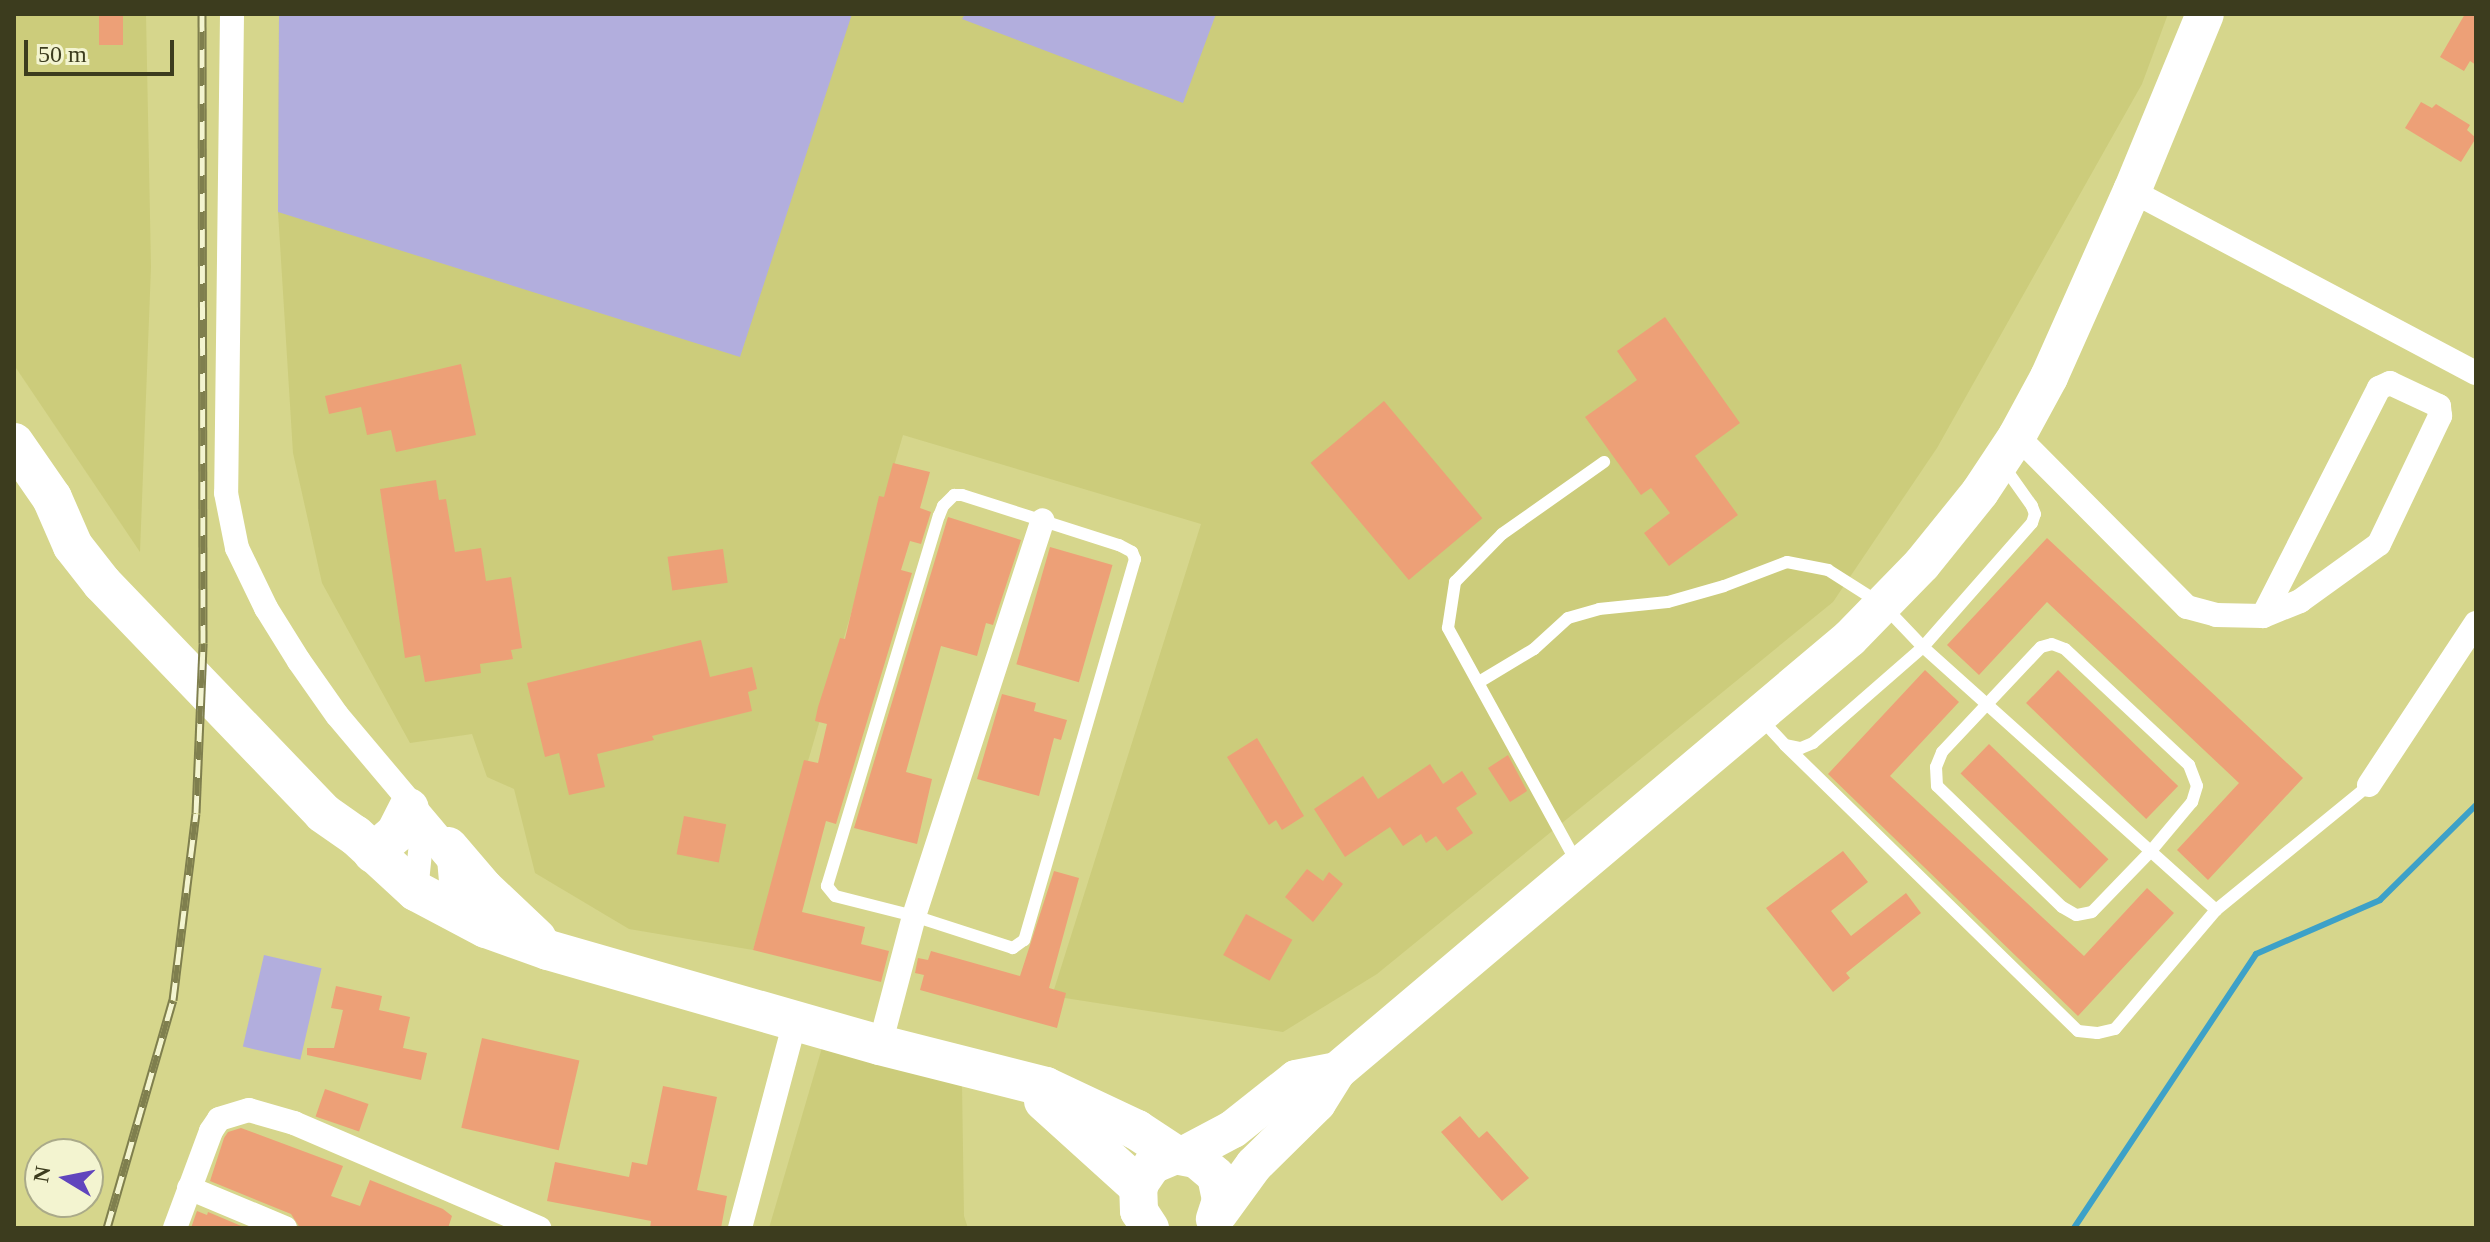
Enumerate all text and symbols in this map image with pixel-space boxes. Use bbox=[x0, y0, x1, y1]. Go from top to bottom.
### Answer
scale bar bbox=[28, 24, 178, 74]
text: 50 m bbox=[38, 41, 87, 67]
north arrow bbox=[24, 1138, 104, 1218]
text: N bbox=[28, 1164, 56, 1184]

